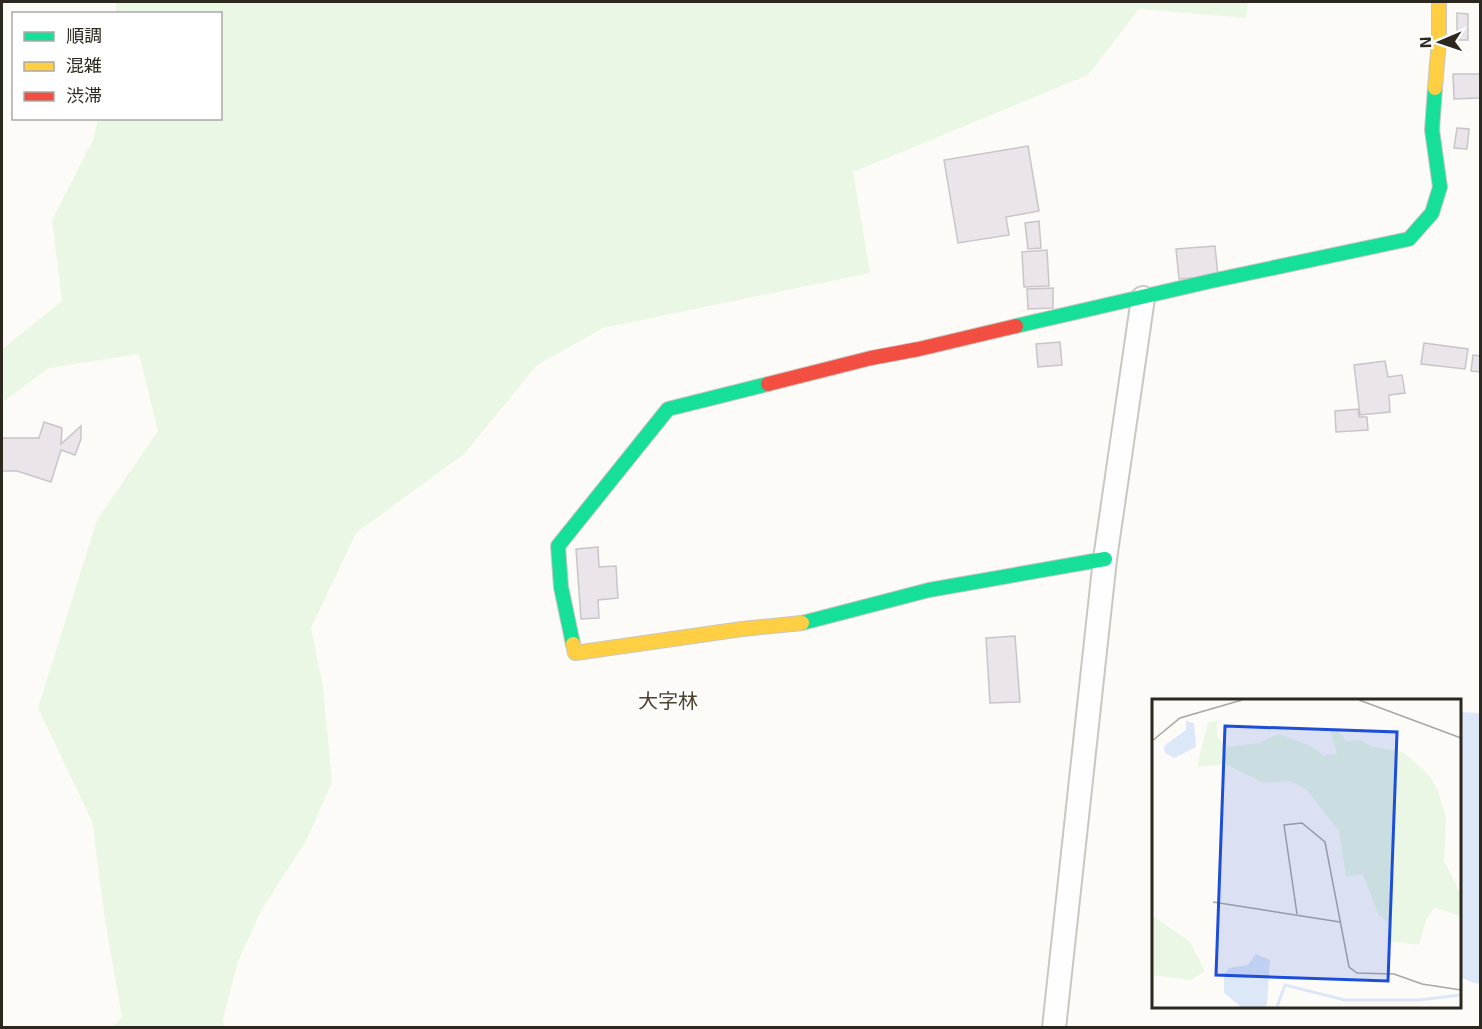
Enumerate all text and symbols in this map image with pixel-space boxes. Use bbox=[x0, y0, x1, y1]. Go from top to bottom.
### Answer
legend bbox=[12, 12, 222, 120]
north arrow bbox=[1410, 12, 1470, 72]
text: 順調 bbox=[66, 24, 102, 46]
text: N bbox=[1415, 36, 1434, 49]
text: 混雑 bbox=[66, 54, 102, 76]
text: 渋滞 bbox=[66, 84, 102, 106]
district label: 大字林 bbox=[638, 688, 698, 712]
inset map bbox=[1152, 699, 1461, 1008]

